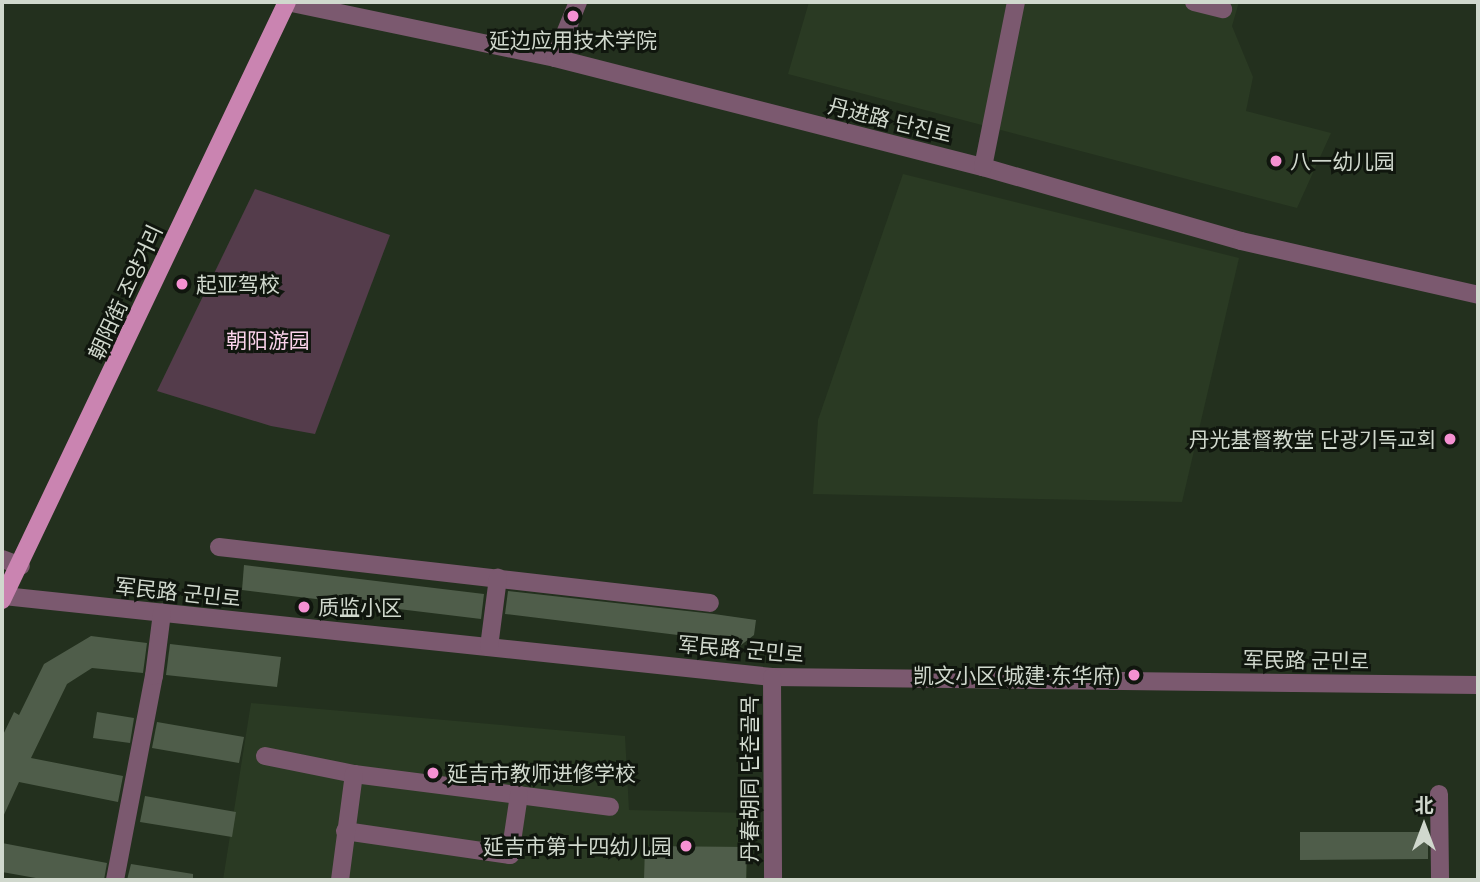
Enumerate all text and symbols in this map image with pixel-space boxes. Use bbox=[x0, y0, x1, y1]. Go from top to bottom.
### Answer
marker: 延边应用技术学院 bbox=[565, 8, 581, 24]
place label: 延边应用技术学院 bbox=[489, 27, 657, 53]
street label: 丹进路 단진로 bbox=[826, 92, 954, 148]
place label: 八一幼儿园 bbox=[1290, 148, 1395, 174]
marker: 八一幼儿园 bbox=[1268, 153, 1284, 169]
street label: 朝阳街 조양거리 bbox=[83, 221, 167, 363]
place label: 起亚驾校 bbox=[196, 271, 280, 297]
marker: 起亚驾校 bbox=[174, 276, 190, 292]
park label: 朝阳游园 bbox=[226, 327, 310, 353]
place label: 丹光基督教堂 단광기독교회 bbox=[1189, 426, 1436, 452]
marker: 丹光基督教堂 단광기독교회 bbox=[1442, 431, 1458, 447]
street label: 军民路 군민로 bbox=[114, 573, 242, 611]
place label: 质监小区 bbox=[318, 594, 402, 620]
marker: 质监小区 bbox=[296, 599, 312, 615]
street label: 军民路 군민로 bbox=[677, 631, 805, 667]
street label: 军民路 군민로 bbox=[1243, 646, 1369, 674]
place label: 凯文小区(城建·东华府) bbox=[913, 662, 1120, 688]
marker: 凯文小区(城建·东华府) bbox=[1126, 667, 1142, 683]
street label: 丹春胡同 단춘골목 bbox=[736, 696, 762, 862]
place label: 延吉市教师进修学校 bbox=[447, 760, 636, 786]
marker: 延吉市教师进修学校 bbox=[425, 765, 441, 781]
north arrow bbox=[1389, 791, 1459, 861]
text: 北 bbox=[1414, 792, 1434, 818]
place label: 延吉市第十四幼儿园 bbox=[483, 833, 672, 859]
marker: 延吉市第十四幼儿园 bbox=[678, 838, 694, 854]

